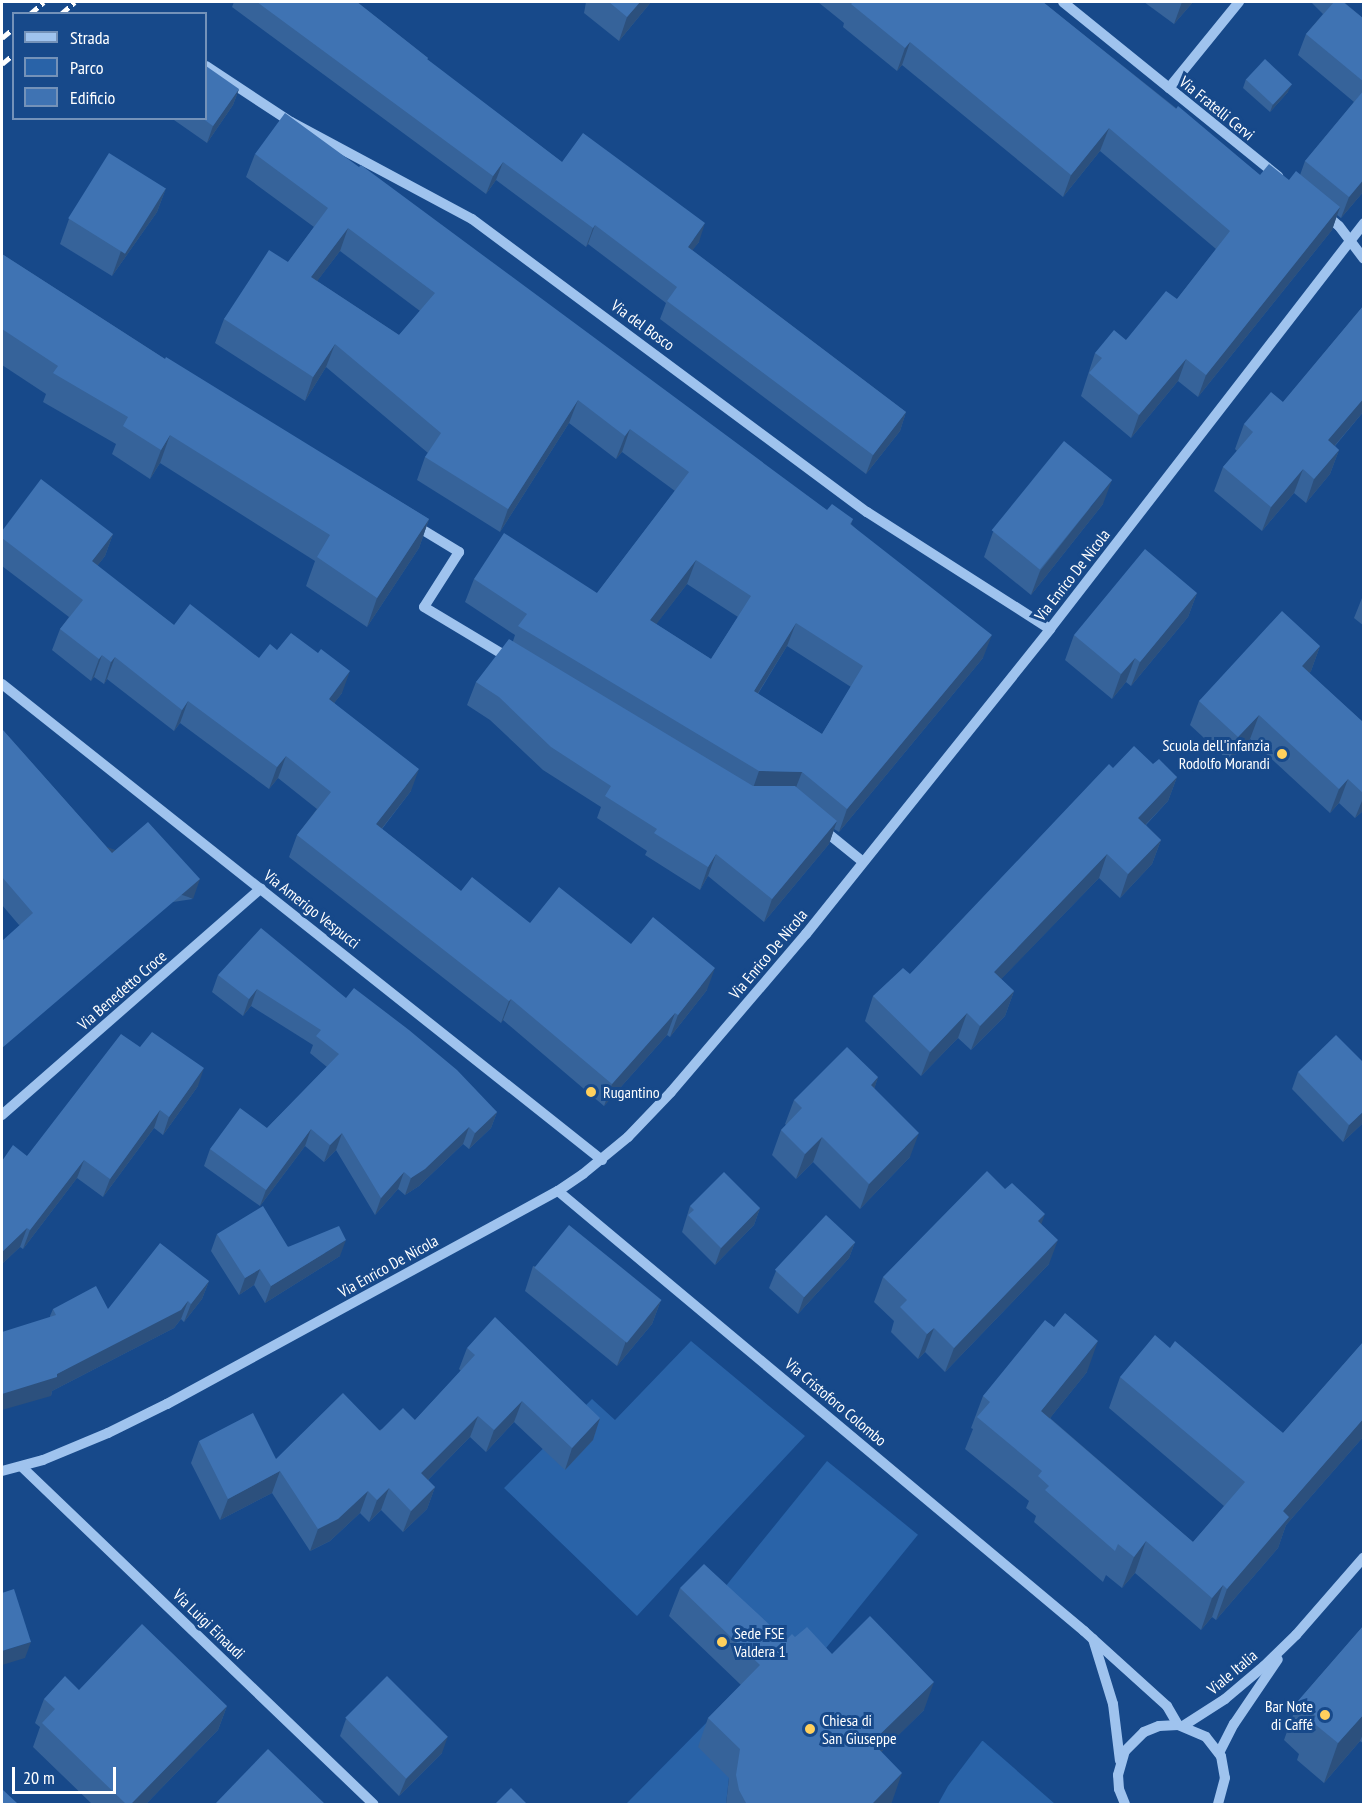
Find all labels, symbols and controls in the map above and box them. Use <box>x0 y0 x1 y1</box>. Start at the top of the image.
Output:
legend <box>12 12 207 120</box>
text: Strada <box>70 26 110 49</box>
text: Parco <box>70 56 104 79</box>
street label: Via Fratelli Cervi <box>1176 72 1258 144</box>
text: Edificio <box>70 86 115 109</box>
street label: Via del Bosco <box>608 296 678 354</box>
street label: Via Enrico De Nicola <box>1030 525 1114 625</box>
place label: Scuola dell'infanzia Rodolfo Morandi <box>1163 735 1270 773</box>
marker: Scuola dell'infanzia Rodolfo Morandi <box>1275 747 1289 761</box>
street label: Via Amerigo Vespucci <box>260 865 364 953</box>
street label: Via Enrico De Nicola <box>725 905 811 1003</box>
street label: Via Benedetto Croce <box>74 946 170 1034</box>
place label: Rugantino <box>603 1082 660 1102</box>
marker: Rugantino <box>584 1085 598 1099</box>
street label: Via Enrico De Nicola <box>335 1231 441 1301</box>
street label: Via Cristoforo Colombo <box>781 1354 891 1450</box>
street label: Via Luigi Einaudi <box>169 1585 249 1663</box>
place label: Sede FSE Valdera 1 <box>734 1623 786 1661</box>
marker: Sede FSE Valdera 1 <box>715 1635 729 1649</box>
street label: Viale Italia <box>1203 1646 1261 1698</box>
place label: Bar Note di Caffé <box>1265 1696 1313 1734</box>
marker: Bar Note di Caffé <box>1318 1708 1332 1722</box>
place label: Chiesa di San Giuseppe <box>822 1710 896 1748</box>
marker: Chiesa di San Giuseppe <box>803 1722 817 1736</box>
scale bar <box>15 1755 118 1793</box>
text: 20 m <box>23 1766 55 1789</box>

